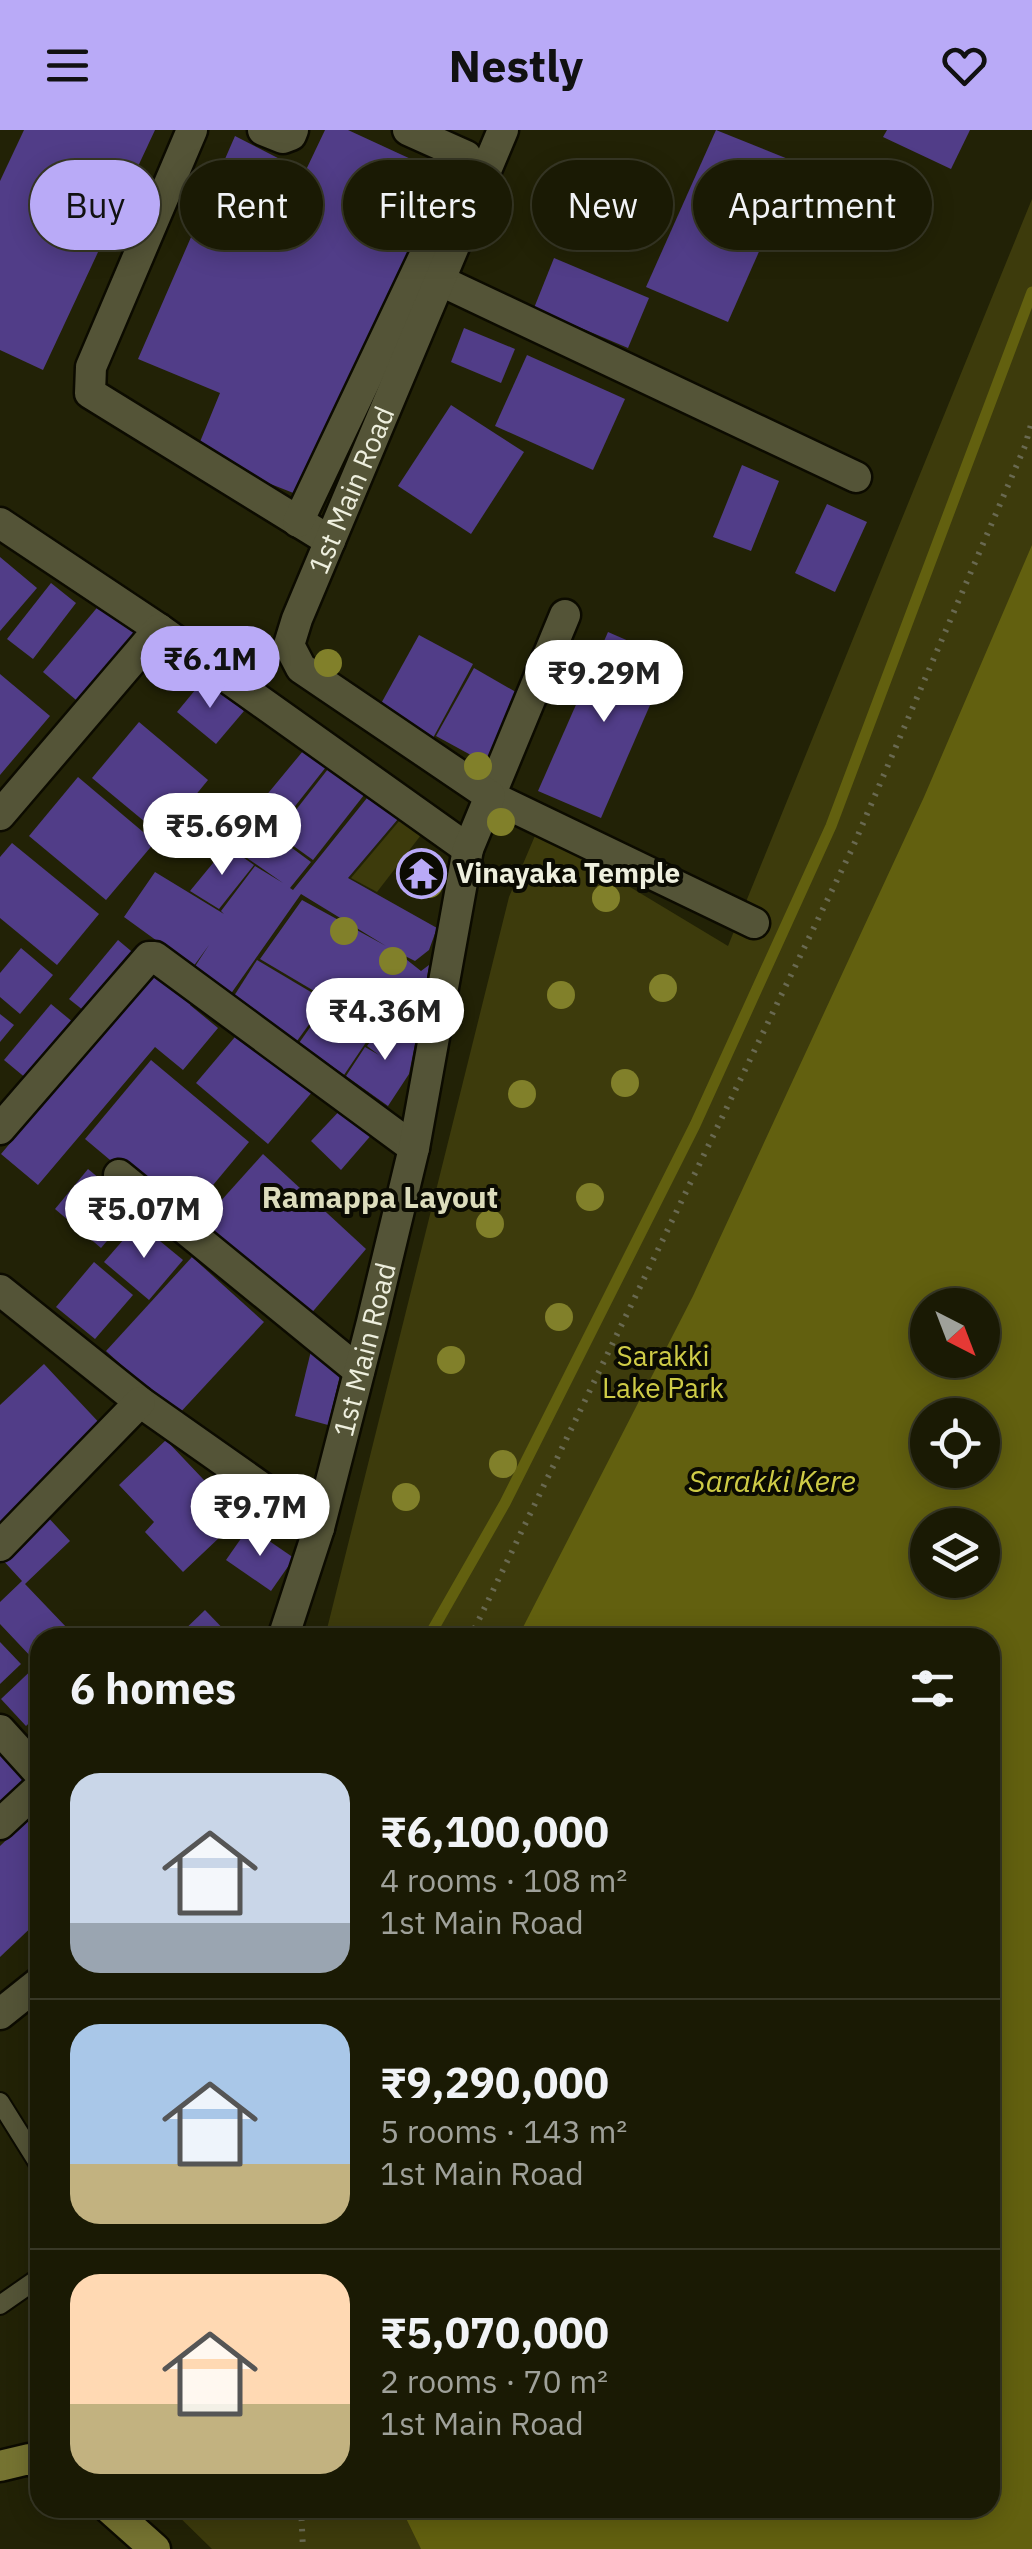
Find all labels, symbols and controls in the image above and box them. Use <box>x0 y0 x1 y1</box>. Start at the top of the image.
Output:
text: Nestly <box>449 36 583 94</box>
icon: menu <box>40 38 95 93</box>
icon: heart <box>937 38 992 93</box>
chip: Buy <box>30 160 160 250</box>
chip: Rent <box>180 160 323 250</box>
chip: Filters <box>343 160 512 250</box>
chip: New <box>532 160 673 250</box>
chip: Apartment <box>693 160 932 250</box>
street label: 1st Main Road <box>299 401 403 579</box>
pin: ₹6.1M <box>140 626 280 711</box>
text: ₹6.1M <box>163 637 257 679</box>
pin: ₹9.29M <box>523 640 685 725</box>
text: ₹9.29M <box>547 651 661 693</box>
pin: ₹5.69M <box>141 793 303 878</box>
text: ₹5.69M <box>165 804 279 846</box>
temple icon: Vinayaka Temple <box>395 847 447 899</box>
place label: Vinayaka Temple <box>456 854 680 891</box>
pin: ₹4.36M <box>304 978 466 1063</box>
text: ₹4.36M <box>328 989 442 1031</box>
pin: ₹5.07M <box>63 1176 225 1261</box>
district label: Ramappa Layout <box>262 1177 498 1216</box>
text: ₹5.07M <box>87 1187 201 1229</box>
street label: 1st Main Road <box>324 1259 404 1440</box>
north arrow <box>910 1288 1000 1378</box>
map controls <box>910 1288 1000 1598</box>
park label: Sarakki Lake Park <box>602 1337 724 1406</box>
button: locate <box>910 1398 1000 1488</box>
water label: Sarakki Kere <box>688 1461 856 1500</box>
pin: ₹9.7M <box>190 1474 330 1559</box>
text: ₹9.7M <box>213 1485 307 1527</box>
button: layers <box>910 1508 1000 1598</box>
text: 6 homes <box>70 1661 236 1716</box>
icon: filters <box>905 1661 960 1716</box>
text: ₹6,100,000 <box>380 1804 609 1859</box>
icon: home <box>150 1813 270 1933</box>
text: 4 rooms · 108 m² <box>380 1859 627 1901</box>
text: 1st Main Road <box>380 1901 584 1943</box>
text: ₹9,290,000 <box>380 2055 609 2110</box>
icon: home <box>150 2064 270 2184</box>
text: 5 rooms · 143 m² <box>380 2110 627 2152</box>
text: 1st Main Road <box>380 2152 584 2194</box>
text: ₹5,070,000 <box>380 2305 609 2360</box>
icon: home <box>150 2314 270 2434</box>
text: 2 rooms · 70 m² <box>380 2360 608 2402</box>
text: 1st Main Road <box>380 2402 584 2444</box>

